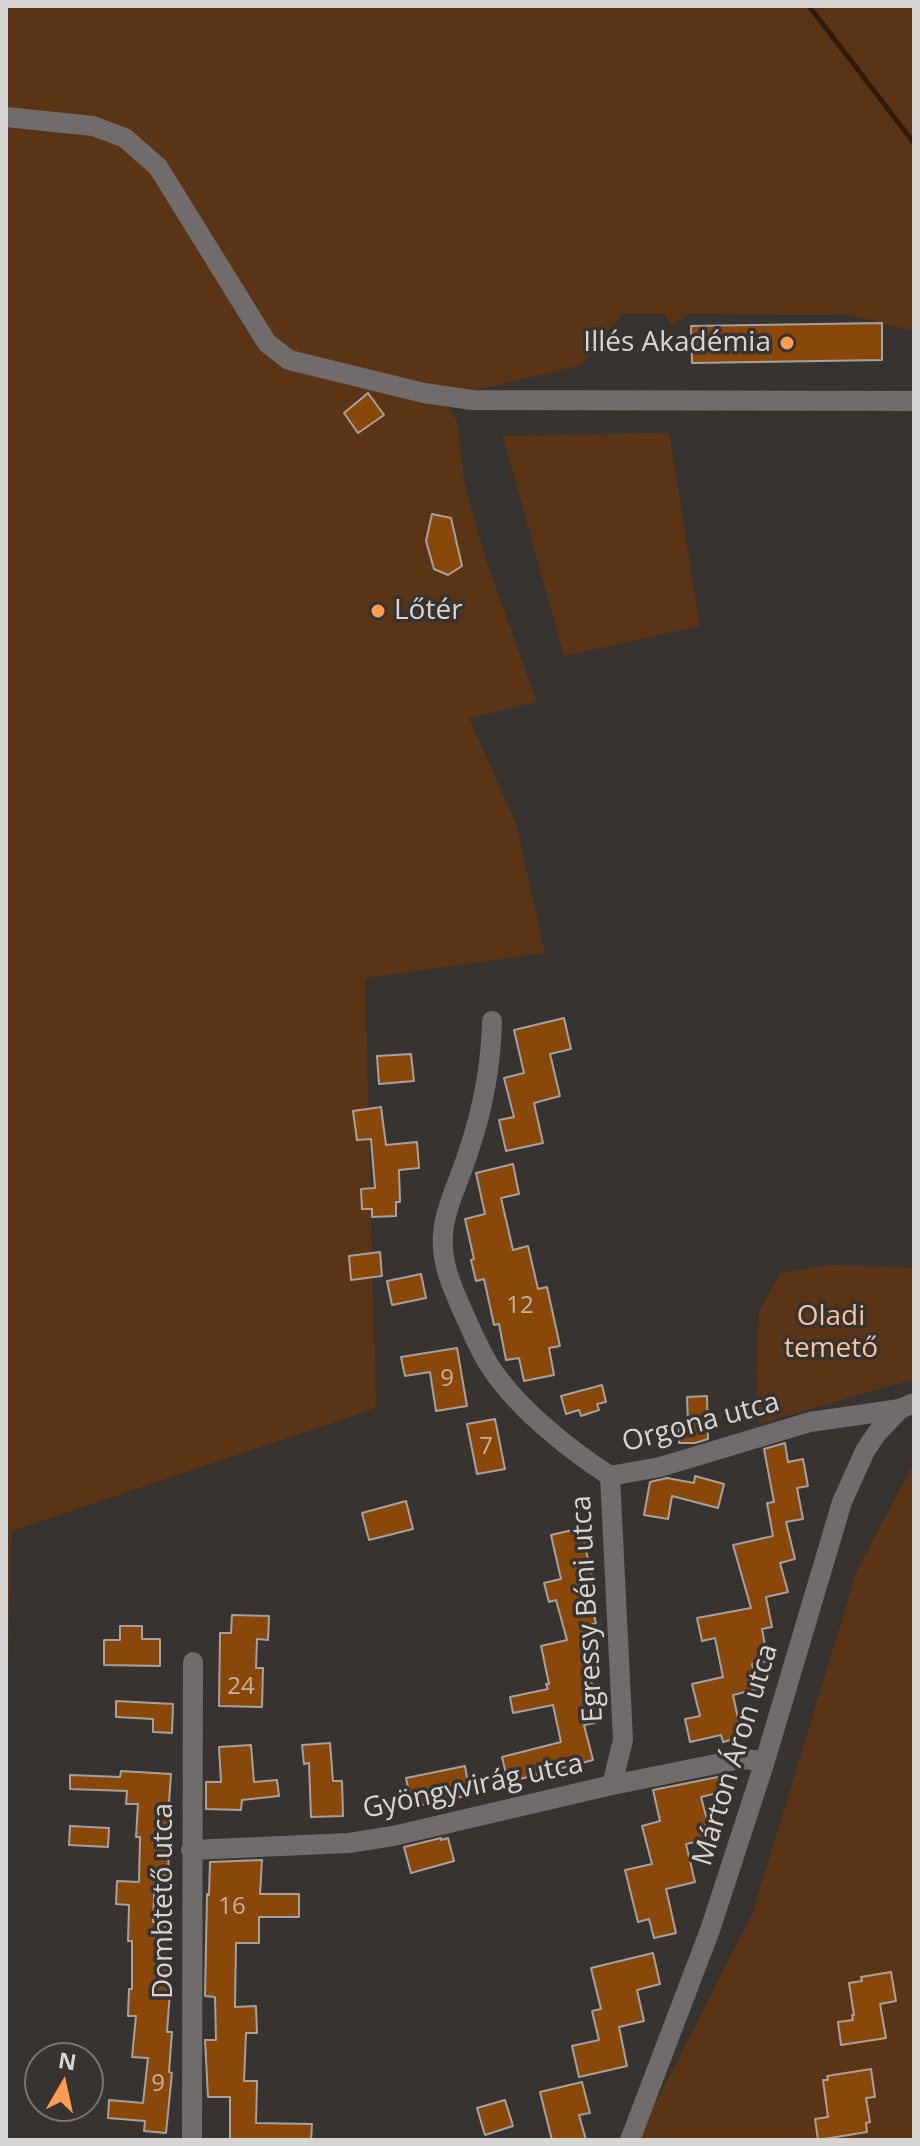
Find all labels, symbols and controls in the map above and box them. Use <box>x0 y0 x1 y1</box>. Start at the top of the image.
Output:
place label: Illés Akadémia <box>583 326 771 360</box>
marker: Illés Akadémia <box>778 334 796 352</box>
place label: Lőtér <box>394 594 463 628</box>
marker: Lőtér <box>369 602 387 620</box>
house number: 12 <box>506 1292 534 1320</box>
park label: Oladi temető <box>784 1300 878 1366</box>
house number: 9 <box>440 1365 454 1393</box>
street label: Orgona utca <box>619 1386 783 1460</box>
house number: 7 <box>479 1433 493 1461</box>
street label: Egressy Béni utca <box>565 1495 611 1723</box>
street label: Márton Áron utca <box>686 1640 786 1870</box>
house number: 24 <box>227 1673 255 1701</box>
street label: Gyöngyvirág utca <box>360 1747 586 1827</box>
street label: Dombtető utca <box>147 1803 181 1999</box>
house number: 16 <box>218 1893 246 1921</box>
north arrow <box>24 2042 104 2122</box>
text: N <box>56 2044 79 2076</box>
house number: 9 <box>151 2070 165 2098</box>

